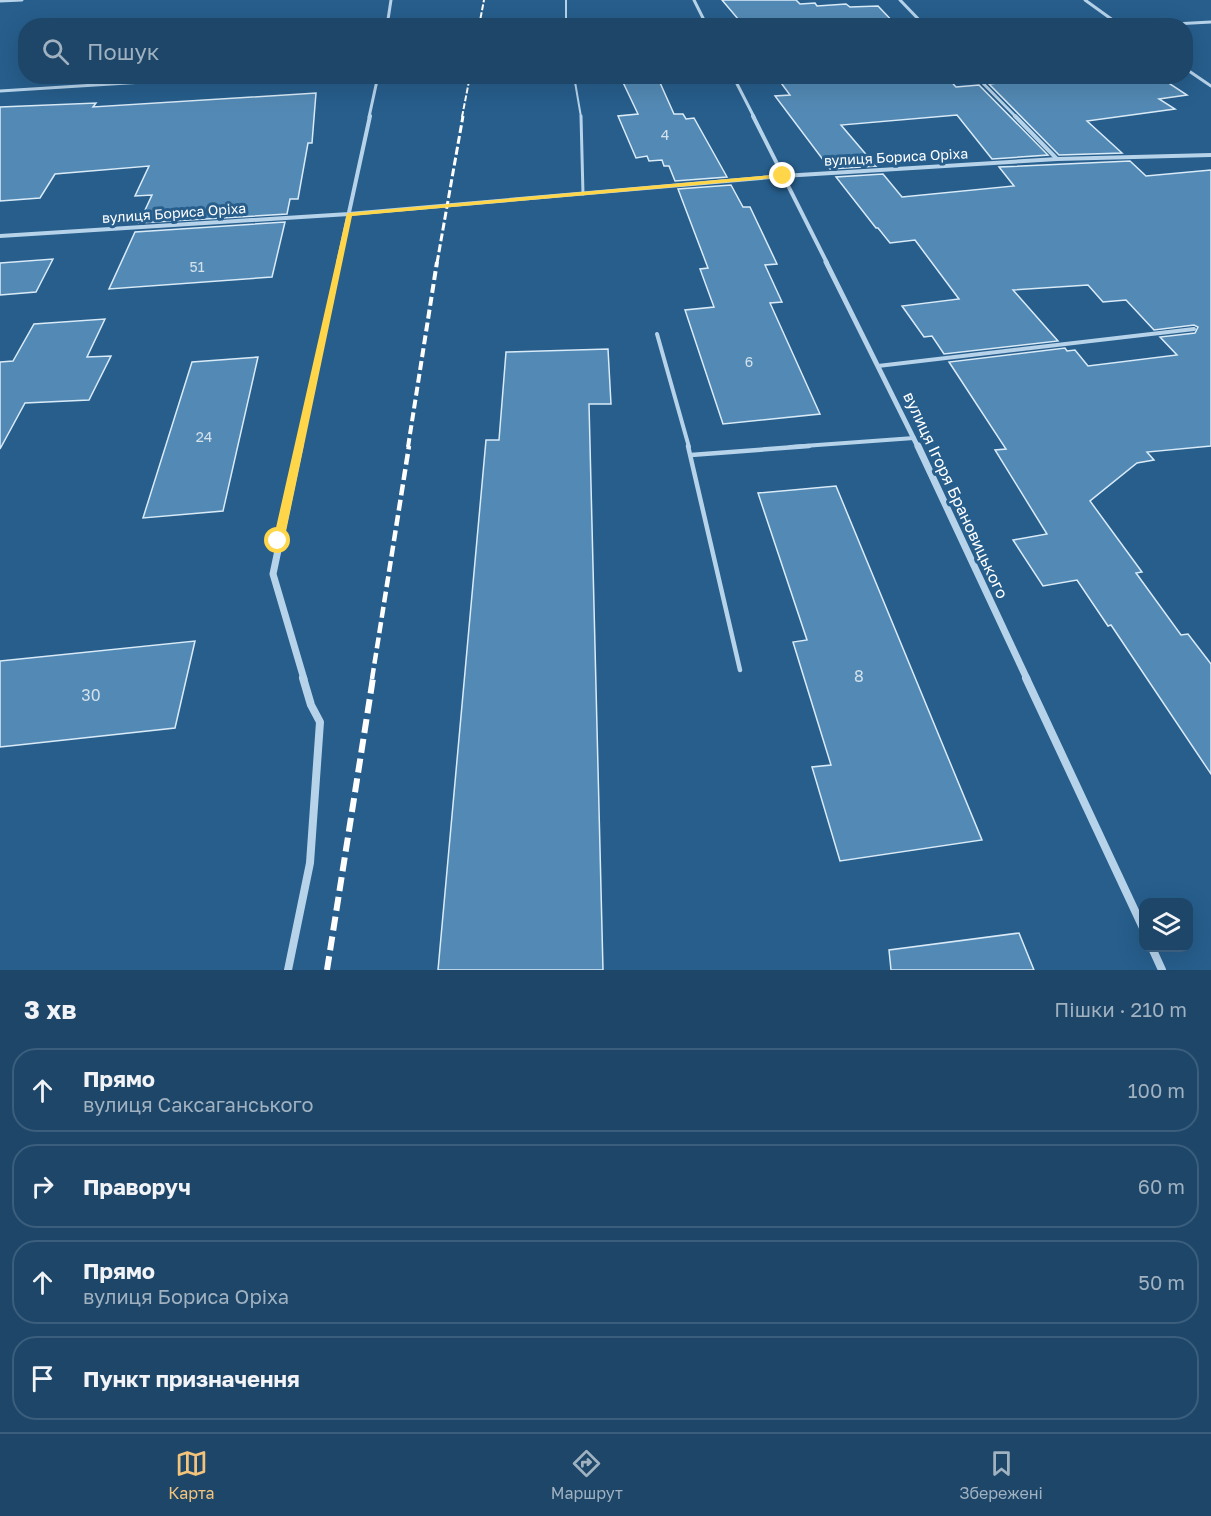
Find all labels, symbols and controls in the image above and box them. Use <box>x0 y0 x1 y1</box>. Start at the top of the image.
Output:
search box <box>18 18 1193 84</box>
icon: search <box>39 35 72 68</box>
text: Пошук <box>87 38 160 65</box>
house number: 4 <box>661 126 669 143</box>
street label: вулиця Бориса Оріха <box>823 144 968 169</box>
route end <box>769 162 795 188</box>
street label: вулиця Бориса Оріха <box>101 199 247 226</box>
house number: 51 <box>190 258 205 275</box>
house number: 6 <box>745 353 753 370</box>
street label: вулиця Ігоря Брановицького <box>899 388 1013 602</box>
house number: 24 <box>196 428 212 445</box>
route start <box>264 527 290 553</box>
house number: 8 <box>854 666 864 686</box>
house number: 30 <box>81 685 101 705</box>
map controls <box>1139 898 1193 952</box>
button: layers <box>1139 898 1193 952</box>
text: 3 хв <box>24 994 77 1025</box>
text: Пішки · 210 m <box>1054 997 1187 1021</box>
text: Прямо <box>83 1065 155 1092</box>
icon: ahead <box>26 1074 59 1107</box>
text: 100 m <box>1128 1078 1185 1102</box>
text: вулиця Саксаганського <box>83 1092 314 1116</box>
icon: right <box>26 1170 59 1203</box>
text: Праворуч <box>83 1173 191 1200</box>
text: 60 m <box>1138 1174 1185 1198</box>
text: Прямо <box>83 1257 155 1284</box>
icon: ahead <box>26 1266 59 1299</box>
text: 50 m <box>1138 1270 1185 1294</box>
text: вулиця Бориса Оріха <box>83 1284 289 1308</box>
icon: arrive <box>26 1362 59 1395</box>
text: Пункт призначення <box>83 1365 300 1392</box>
tab: Карта <box>168 1447 214 1503</box>
tab: Маршрут <box>551 1447 623 1503</box>
tab: Збережені <box>959 1447 1043 1503</box>

